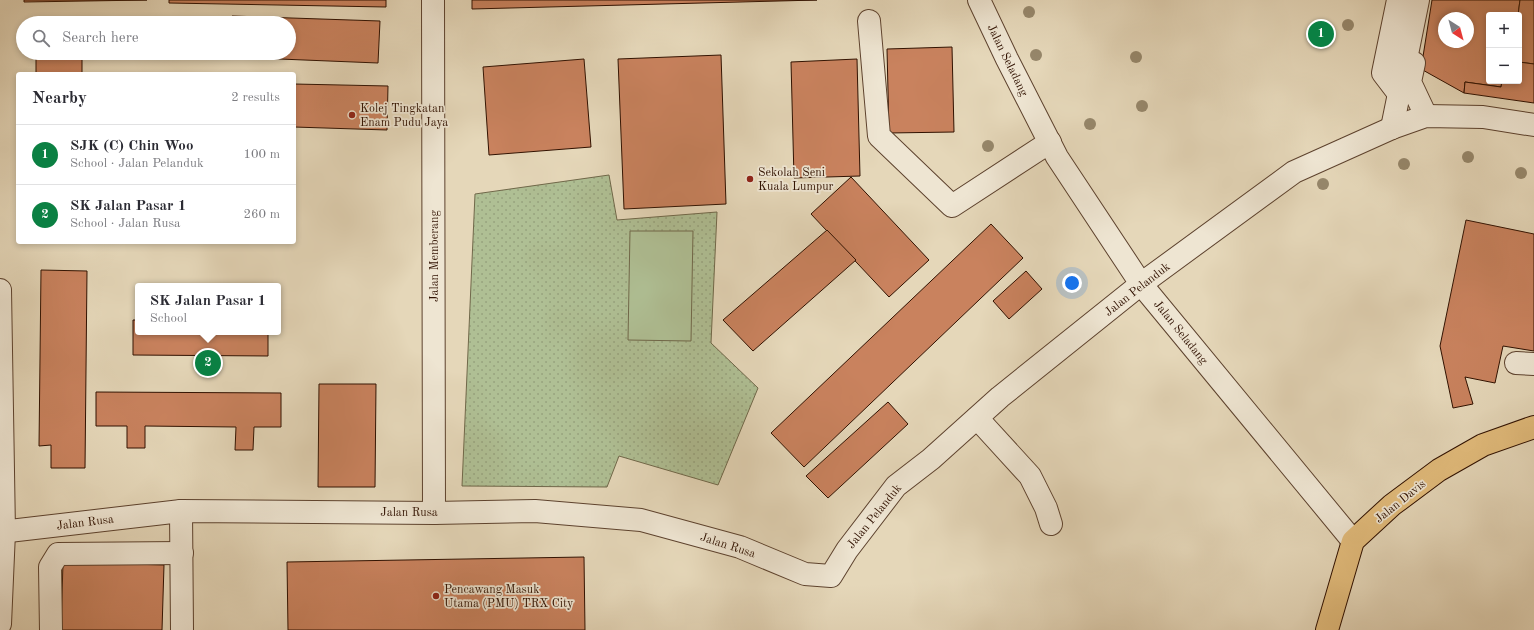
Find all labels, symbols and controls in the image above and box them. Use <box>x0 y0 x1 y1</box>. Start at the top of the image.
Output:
north arrow <box>1438 12 1474 48</box>
map controls <box>1486 12 1522 84</box>
button: + <box>1486 12 1522 48</box>
search box <box>16 16 296 60</box>
pin: 1 <box>1308 19 1334 49</box>
street label: Jalan Seladang <box>984 22 1030 99</box>
icon: search <box>30 27 52 49</box>
text: Search here <box>62 31 139 46</box>
button: − <box>1486 48 1522 84</box>
text: Nearby <box>32 90 87 107</box>
text: 2 results <box>231 91 280 104</box>
place label: Kolej Tingkatan Enam Pudu Jaya <box>360 103 448 129</box>
marker: Kolej Tingkatan Enam Pudu Jaya <box>347 110 357 120</box>
text: SJK (C) Chin Woo <box>70 139 193 154</box>
text: 1 <box>41 148 49 161</box>
text: 100 m <box>243 148 280 161</box>
text: School · Jalan Pelanduk <box>70 157 204 170</box>
place label: Sekolah Seni Kuala Lumpur <box>758 167 834 193</box>
marker: Sekolah Seni Kuala Lumpur <box>745 174 755 184</box>
text: SK Jalan Pasar 1 <box>70 199 187 214</box>
text: 2 <box>41 208 49 221</box>
text: 260 m <box>243 208 280 221</box>
street label: Jalan Memberang <box>429 209 441 302</box>
text: School · Jalan Rusa <box>70 217 180 230</box>
street label: Jalan Pelanduk <box>1103 261 1172 319</box>
your location <box>1062 273 1082 293</box>
popup <box>135 283 281 335</box>
text: SK Jalan Pasar 1 <box>150 294 266 309</box>
street label: Jalan Seladang <box>1151 298 1210 367</box>
text: School <box>150 312 187 325</box>
pin: 2 <box>195 348 221 378</box>
street label: Jalan Davis <box>1373 478 1428 526</box>
street label: Jalan Pelanduk <box>845 482 904 551</box>
street label: Jalan Rusa <box>380 507 438 519</box>
street label: Jalan Rusa <box>56 514 114 532</box>
street label: Jalan Rusa <box>698 531 757 561</box>
place label: Pencawang Masuk Utama (PMU) TRX City <box>444 584 574 610</box>
marker: Pencawang Masuk Utama (PMU) TRX City <box>431 591 441 601</box>

